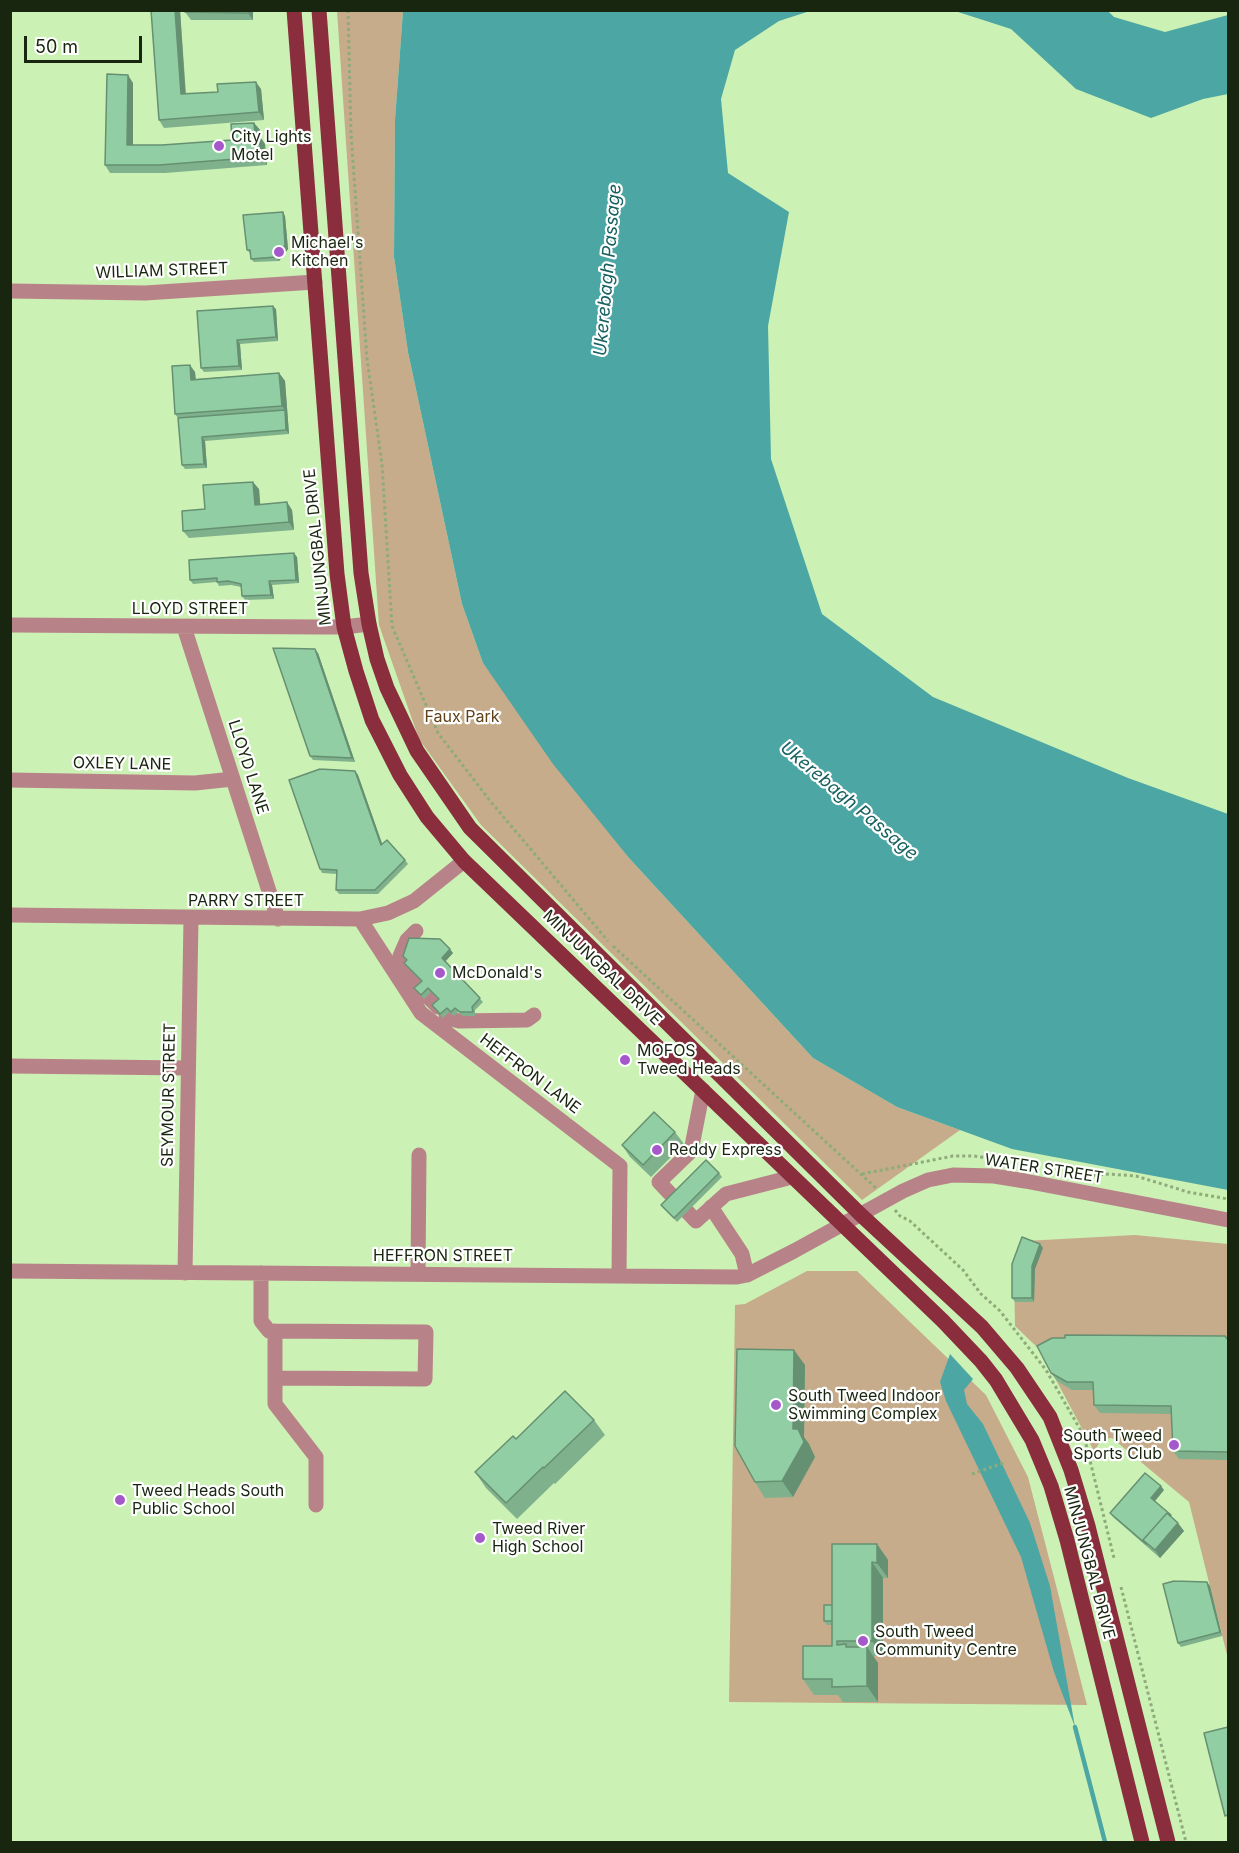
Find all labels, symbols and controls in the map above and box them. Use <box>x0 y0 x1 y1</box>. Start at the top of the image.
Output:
scale bar <box>27 24 146 62</box>
text: 50 m <box>35 36 78 57</box>
place label: City Lights Motel <box>231 127 311 165</box>
marker: City Lights Motel <box>212 139 226 153</box>
water label: Ukerebagh Passage <box>590 183 626 357</box>
place label: Michael's Kitchen <box>291 233 363 271</box>
marker: Michael's Kitchen <box>272 245 286 259</box>
street label: WILLIAM STREET <box>95 259 229 283</box>
street label: MINJUNGBAL DRIVE <box>300 468 336 626</box>
street label: LLOYD STREET <box>132 599 248 619</box>
park label: Faux Park <box>425 707 499 727</box>
street label: LLOYD LANE <box>224 717 272 817</box>
water label: Ukerebagh Passage <box>776 737 922 865</box>
street label: OXLEY LANE <box>73 754 171 774</box>
street label: PARRY STREET <box>188 891 304 911</box>
street label: MINJUNGBAL DRIVE <box>539 906 665 1030</box>
place label: McDonald's <box>452 963 542 983</box>
marker: McDonald's <box>433 966 447 980</box>
street label: SEYMOUR STREET <box>158 1023 180 1167</box>
street label: HEFFRON LANE <box>476 1030 584 1118</box>
place label: MOFOS Tweed Heads <box>637 1041 741 1079</box>
marker: MOFOS Tweed Heads <box>618 1053 632 1067</box>
place label: Reddy Express <box>669 1140 782 1160</box>
marker: Reddy Express <box>650 1143 664 1157</box>
street label: WATER STREET <box>983 1150 1105 1188</box>
street label: HEFFRON STREET <box>373 1246 513 1266</box>
place label: South Tweed Indoor Swimming Complex <box>788 1386 940 1424</box>
marker: South Tweed Indoor Swimming Complex <box>769 1398 783 1412</box>
place label: South Tweed Sports Club <box>1063 1426 1162 1464</box>
marker: South Tweed Sports Club <box>1167 1438 1181 1452</box>
place label: Tweed Heads South Public School <box>132 1481 284 1519</box>
street label: MINJUNGBAL DRIVE <box>1059 1484 1119 1642</box>
marker: Tweed Heads South Public School <box>113 1493 127 1507</box>
place label: Tweed River High School <box>492 1519 585 1557</box>
marker: Tweed River High School <box>473 1531 487 1545</box>
place label: South Tweed Community Centre <box>875 1622 1017 1660</box>
marker: South Tweed Community Centre <box>856 1634 870 1648</box>

